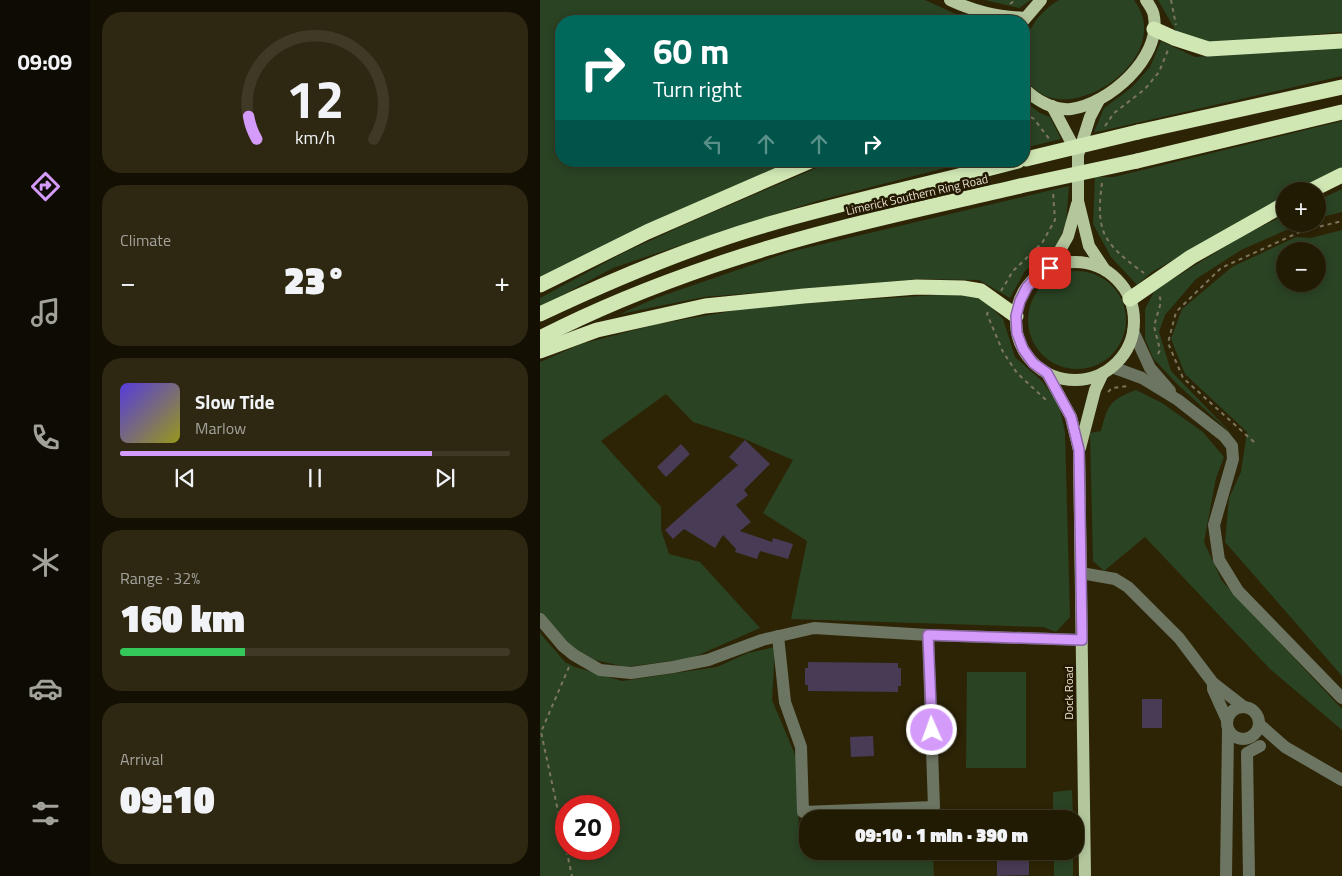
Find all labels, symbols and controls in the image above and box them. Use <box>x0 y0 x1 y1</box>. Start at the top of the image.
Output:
text: 60 m <box>653 24 729 78</box>
icon: right <box>570 35 635 100</box>
text: 09:09 <box>18 45 72 79</box>
text: 12 <box>286 59 344 138</box>
text: Turn right <box>653 72 742 106</box>
text: km/h <box>295 124 335 151</box>
icon: left <box>699 130 727 158</box>
icon: ahead <box>752 130 780 158</box>
icon: ahead <box>805 130 833 158</box>
icon: right <box>858 130 886 158</box>
icon: directions <box>28 169 63 204</box>
street label: Limerick Southern Ring Road <box>844 169 990 220</box>
map controls <box>1276 182 1326 292</box>
button: + <box>1276 182 1326 232</box>
text: Climate <box>120 228 171 252</box>
button: − <box>1276 242 1326 292</box>
pin <box>1029 247 1071 289</box>
text: 23° <box>284 251 346 309</box>
icon: arrive <box>1036 254 1064 282</box>
text: − <box>120 260 136 303</box>
text: + <box>494 260 510 303</box>
icon: music <box>28 295 63 330</box>
text: Slow Tide <box>195 387 274 416</box>
text: Marlow <box>195 416 246 440</box>
icon: phone <box>28 420 63 455</box>
icon: previous <box>171 464 199 492</box>
icon: pause <box>301 464 329 492</box>
icon: next <box>431 464 459 492</box>
icon: climate <box>28 545 63 580</box>
text: Range · 32% <box>120 566 200 590</box>
text: 160 km <box>120 589 245 647</box>
street label: Dock Road <box>1059 666 1078 720</box>
icon: car <box>28 671 63 706</box>
position arrow <box>905 703 957 755</box>
text: Arrival <box>120 747 163 771</box>
text: 09:10 <box>120 770 215 828</box>
speed limit sign: 20 <box>555 795 620 860</box>
icon: filters <box>28 796 63 831</box>
text: 09:10 · 1 min · 390 m <box>855 820 1028 849</box>

